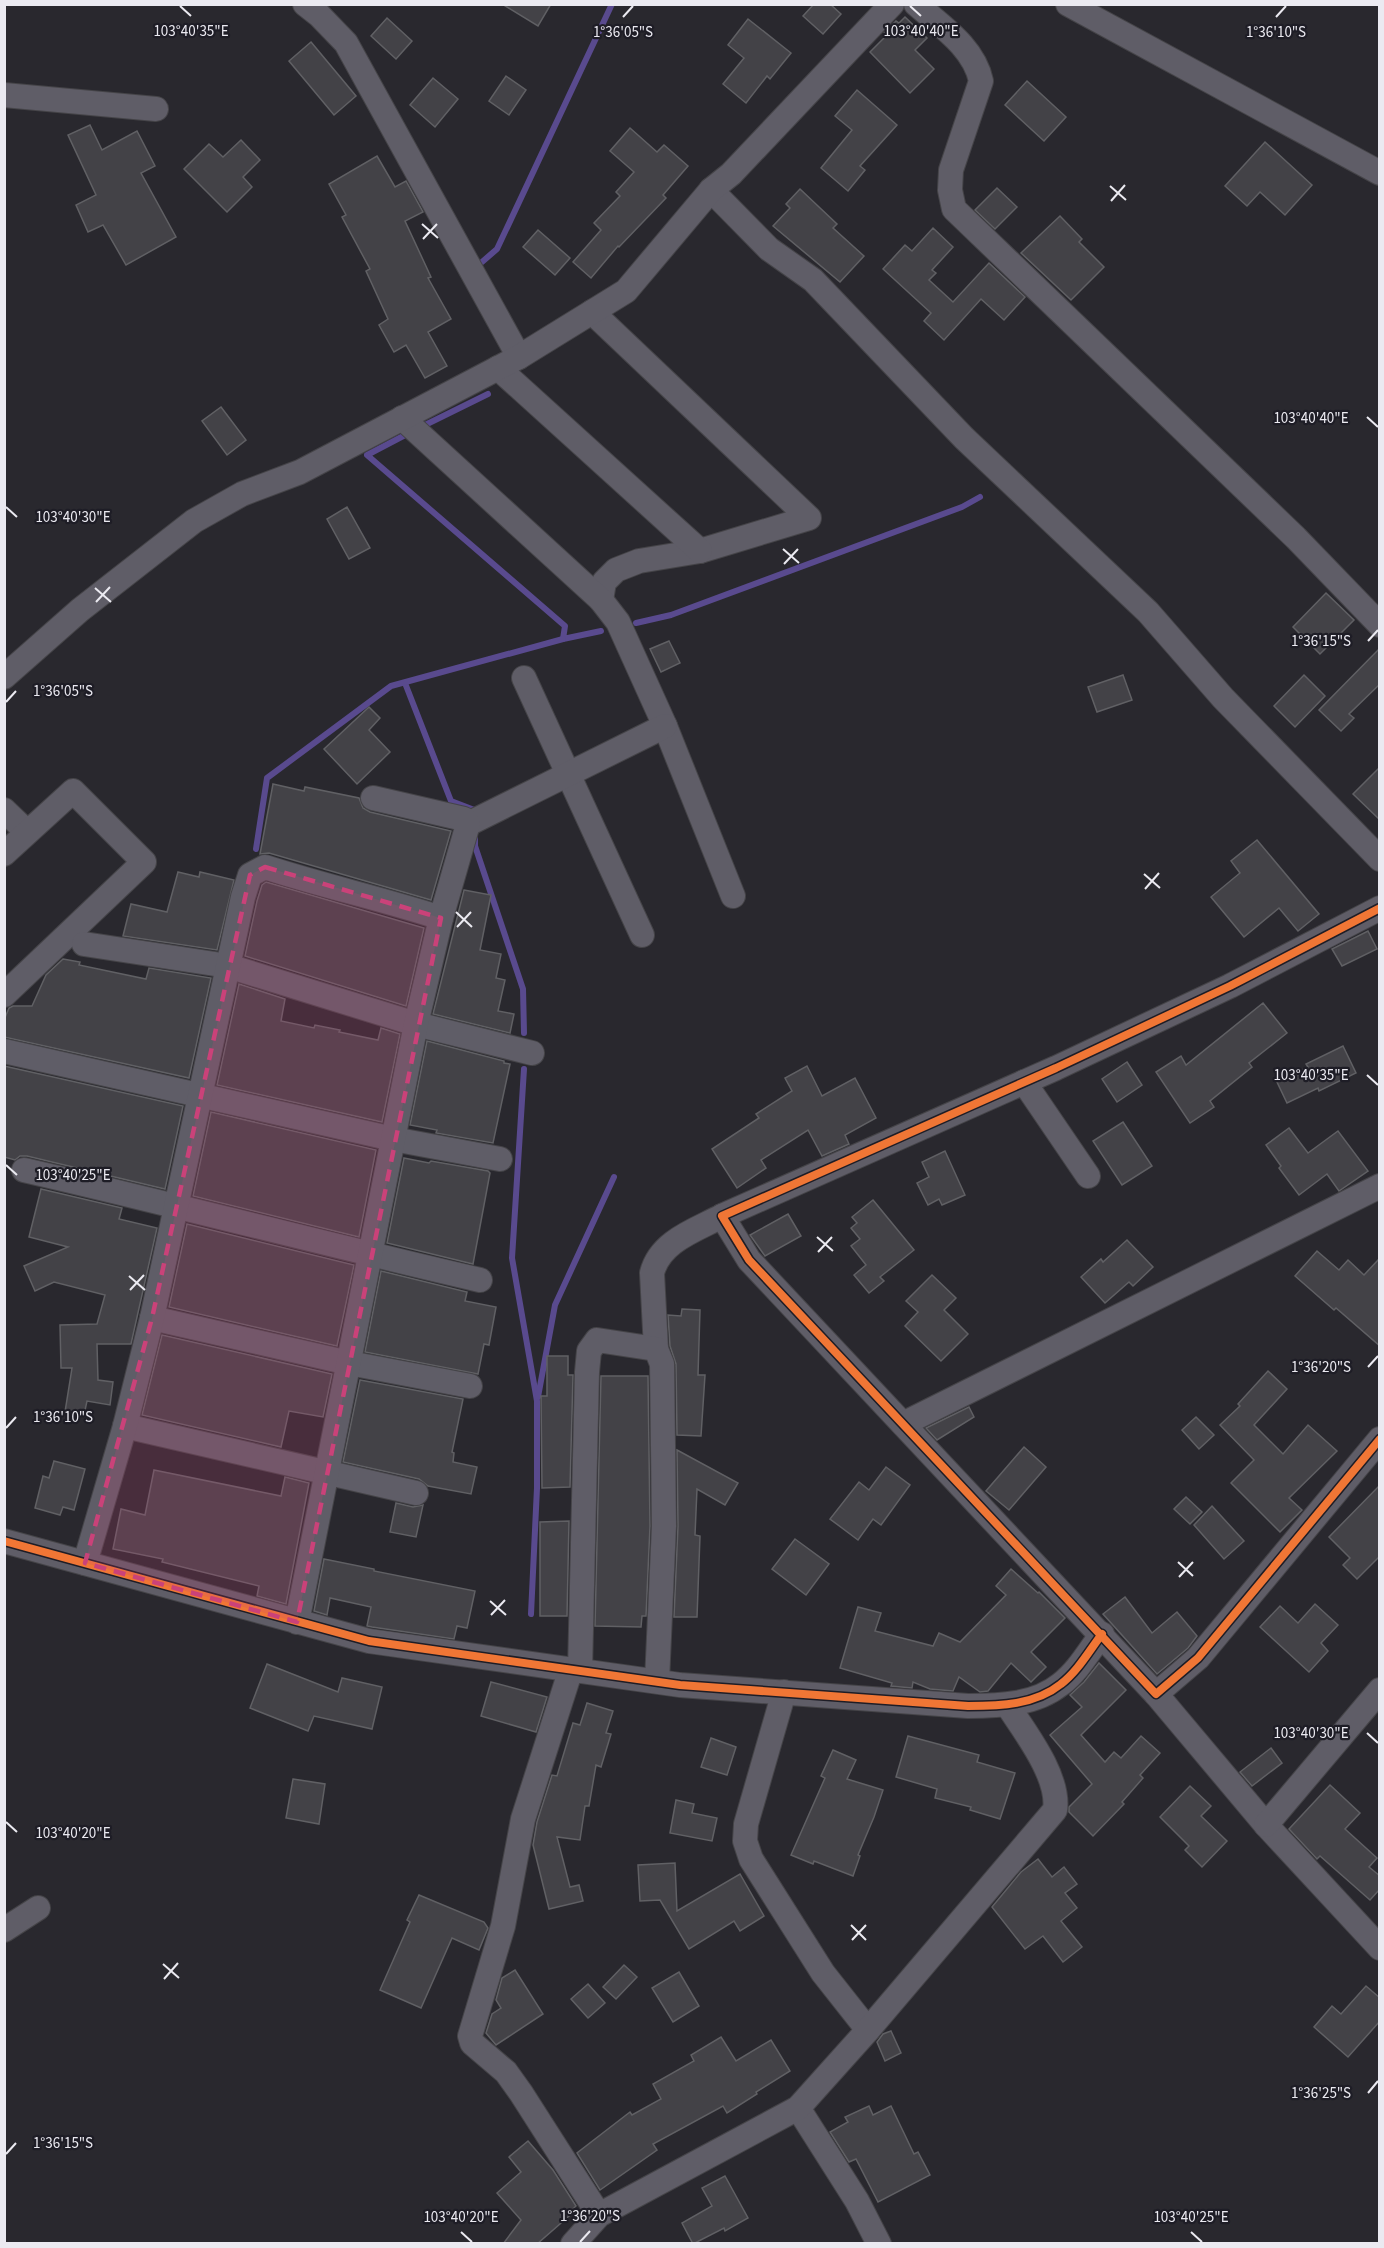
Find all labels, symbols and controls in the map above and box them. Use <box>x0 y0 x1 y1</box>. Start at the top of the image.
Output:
text: 103°40'35"E <box>153 21 229 42</box>
text: 103°40'40"E <box>883 21 959 42</box>
text: 1°36'05"S <box>593 22 653 43</box>
text: 1°36'10"S <box>1246 22 1306 43</box>
text: 103°40'40"E <box>1273 408 1349 429</box>
text: 103°40'30"E <box>35 507 111 528</box>
text: 1°36'15"S <box>1291 631 1351 652</box>
text: 1°36'05"S <box>33 681 93 702</box>
text: 103°40'35"E <box>1273 1065 1349 1086</box>
text: 103°40'25"E <box>35 1165 111 1186</box>
text: 1°36'20"S <box>1291 1357 1351 1378</box>
text: 1°36'10"S <box>33 1407 93 1428</box>
text: 103°40'30"E <box>1273 1723 1349 1744</box>
text: 103°40'20"E <box>35 1823 111 1844</box>
text: 1°36'25"S <box>1291 2083 1351 2104</box>
text: 1°36'15"S <box>33 2133 93 2154</box>
text: 1°36'20"S <box>560 2206 620 2227</box>
text: 103°40'20"E <box>423 2207 499 2228</box>
text: 103°40'25"E <box>1153 2207 1229 2228</box>

